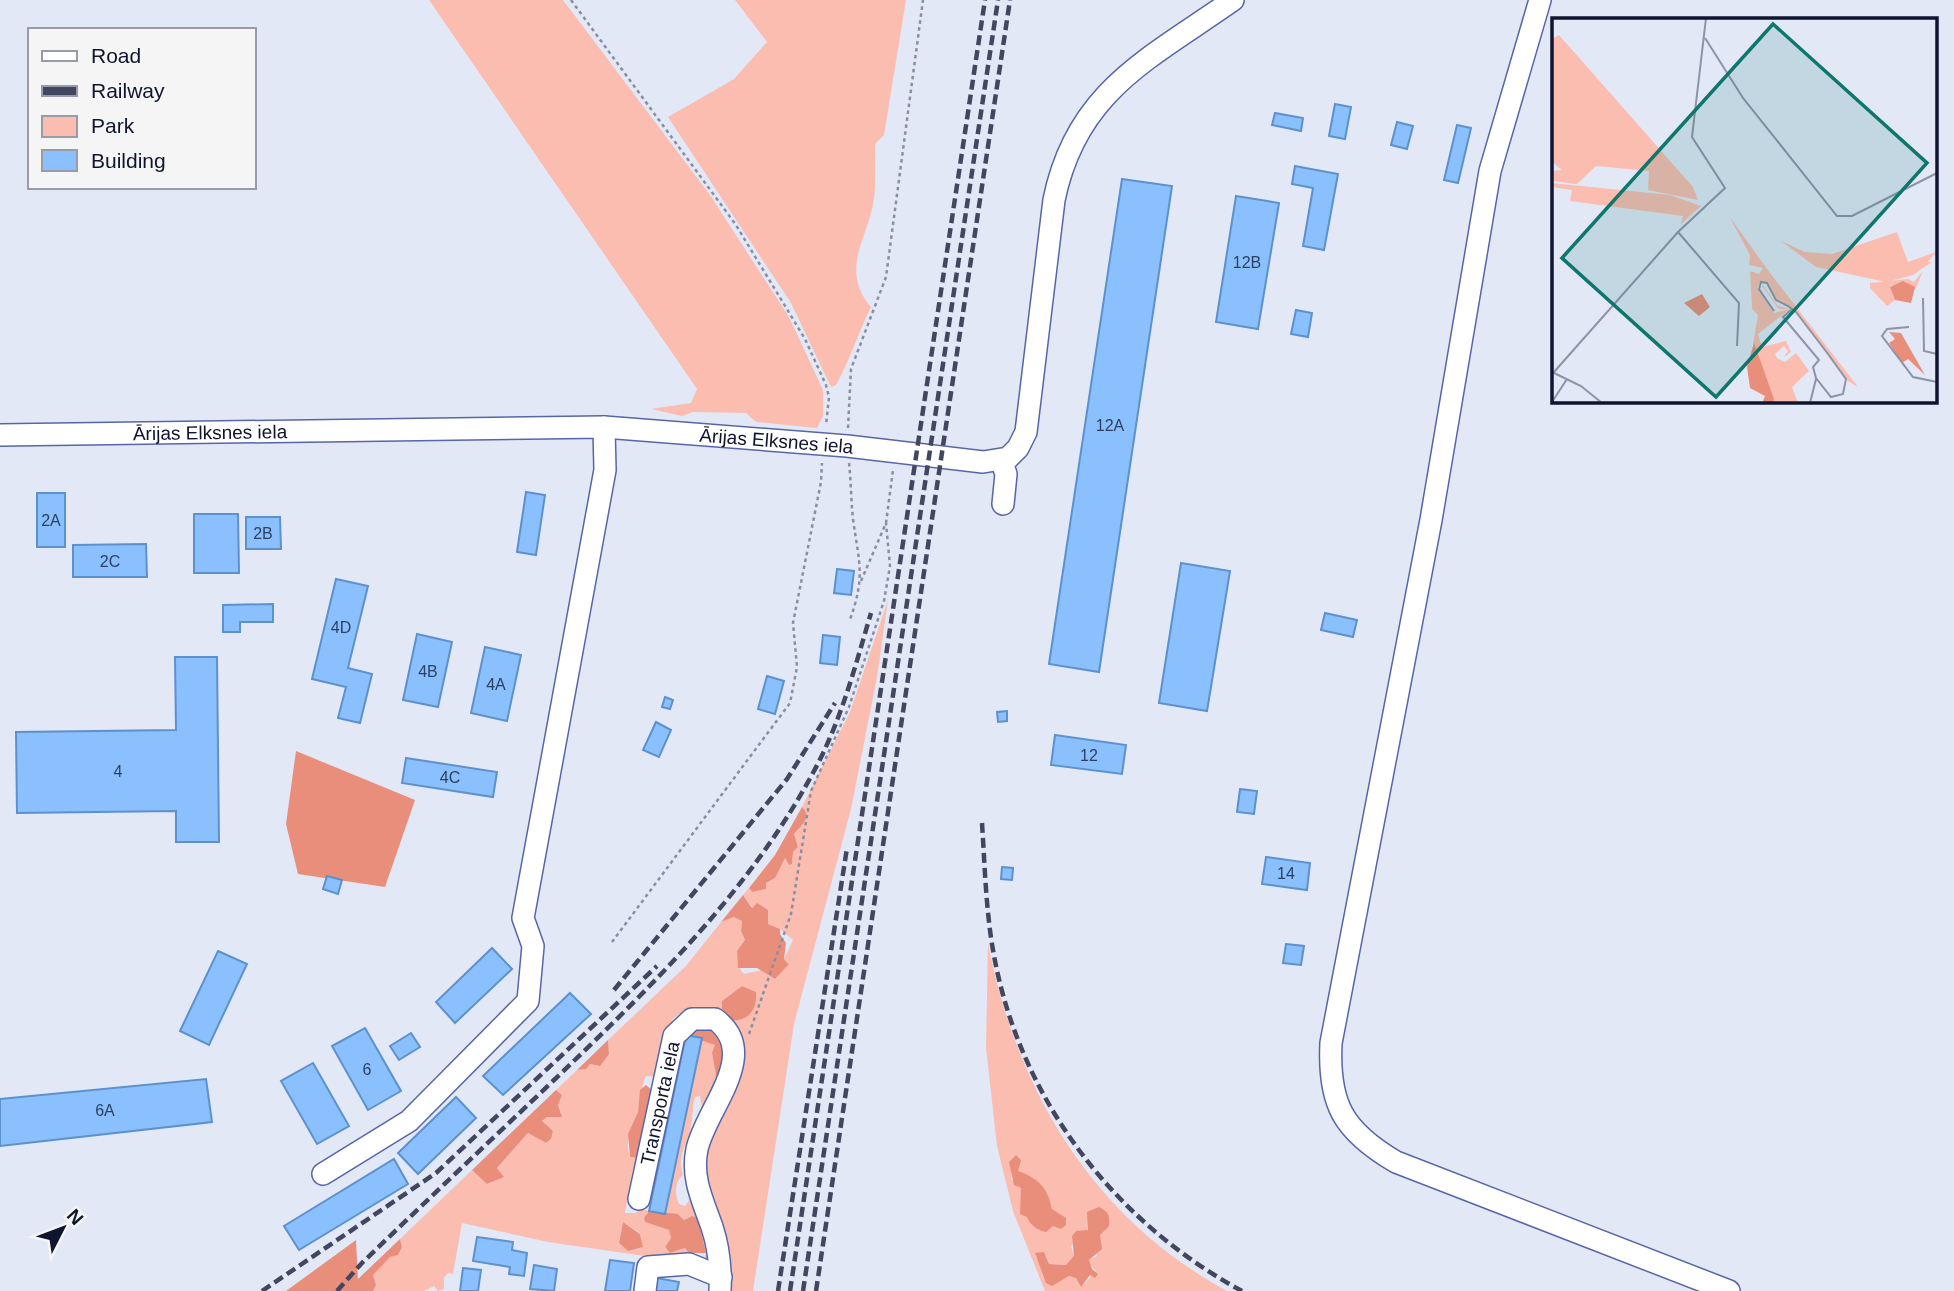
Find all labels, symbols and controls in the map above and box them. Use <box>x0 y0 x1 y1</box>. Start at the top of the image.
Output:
inset map <box>1552 18 1937 402</box>
legend <box>28 28 256 189</box>
text: Road <box>91 44 141 67</box>
text: Railway <box>91 79 165 102</box>
text: Park <box>91 114 135 137</box>
text: Building <box>91 149 166 172</box>
house number: 12B <box>1233 254 1261 271</box>
house number: 12A <box>1096 417 1125 434</box>
street label: Ārijas Elksnes iela <box>133 421 288 444</box>
street label: Ārijas Elksnes iela <box>699 424 855 457</box>
house number: 2A <box>41 512 61 529</box>
house number: 2B <box>253 525 273 542</box>
house number: 2C <box>100 553 120 570</box>
house number: 4D <box>331 619 351 636</box>
house number: 4B <box>418 663 438 680</box>
house number: 4A <box>486 676 506 693</box>
house number: 12 <box>1080 747 1098 764</box>
house number: 4 <box>114 763 123 780</box>
house number: 4C <box>440 769 460 786</box>
house number: 14 <box>1277 865 1295 882</box>
street label: Transporta iela <box>636 1039 683 1167</box>
house number: 6 <box>363 1061 372 1078</box>
house number: 6A <box>95 1102 115 1119</box>
north arrow <box>28 1193 98 1263</box>
text: N <box>63 1205 88 1229</box>

